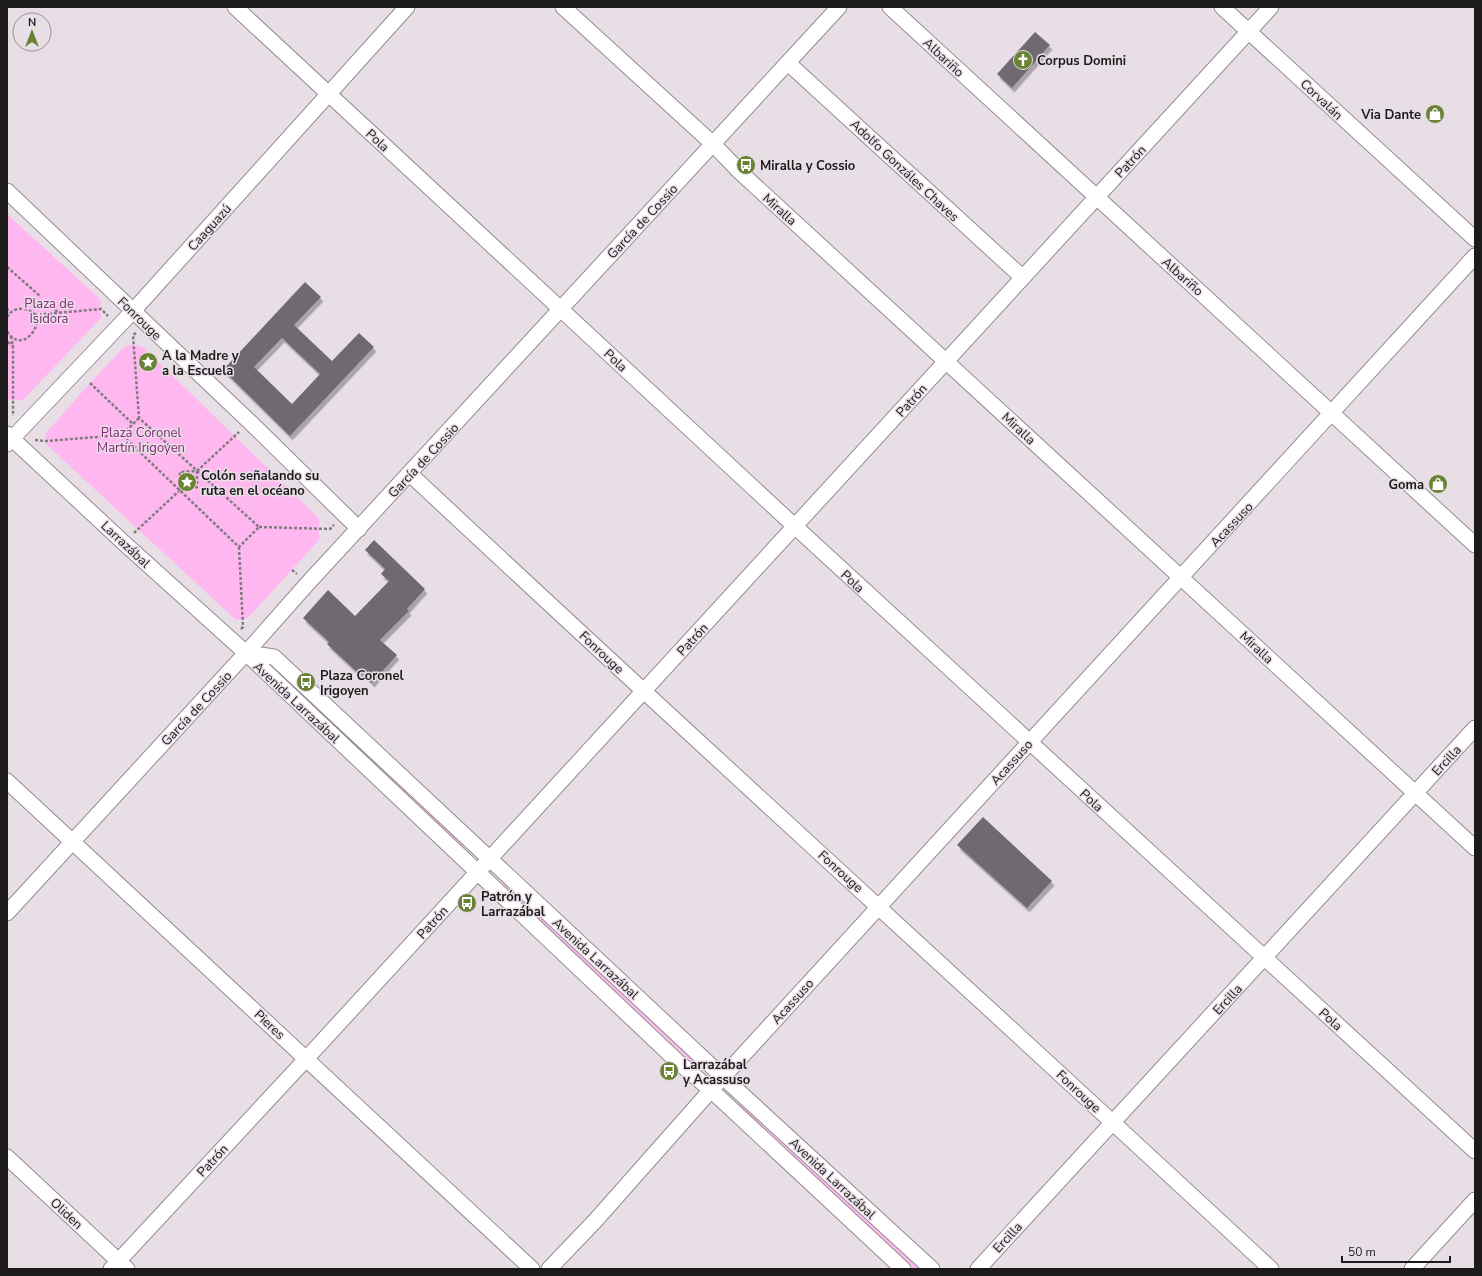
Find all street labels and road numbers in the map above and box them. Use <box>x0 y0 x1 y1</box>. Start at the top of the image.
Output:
street label: Albariño <box>919 34 968 81</box>
street label: Corvalán <box>1296 75 1347 124</box>
street label: Adolfo Gonzáles Chaves <box>846 116 963 226</box>
street label: Pola <box>362 125 393 156</box>
street label: Patrón <box>1111 141 1150 182</box>
street label: García de Cossio <box>603 180 682 263</box>
street label: Miralla <box>758 190 800 230</box>
street label: Caaguazú <box>184 200 236 255</box>
street label: Albariño <box>1158 253 1207 300</box>
street label: Fonrouge <box>113 293 165 344</box>
street label: Pola <box>600 345 631 376</box>
street label: Patrón <box>892 380 931 421</box>
street label: Miralla <box>997 408 1039 449</box>
street label: García de Cossio <box>384 419 463 502</box>
street label: Acassuso <box>1206 498 1257 551</box>
street label: Larrazábal <box>97 517 154 572</box>
street label: Pola <box>837 566 868 597</box>
street label: Patrón <box>673 619 712 660</box>
street label: Fonrouge <box>575 627 628 678</box>
street label: Miralla <box>1235 627 1277 668</box>
street label: Avenida Larrazábal <box>249 658 344 748</box>
street label: García de Cossio <box>157 667 236 750</box>
street label: Acassuso <box>986 736 1037 789</box>
street label: Ercilla <box>1428 741 1466 780</box>
street label: Pola <box>1076 785 1107 816</box>
street label: Fonrouge <box>814 847 867 897</box>
street label: Patrón <box>413 902 452 943</box>
street label: Avenida Larrazábal <box>548 914 643 1004</box>
street label: Acassuso <box>767 975 818 1028</box>
street label: Ercilla <box>1209 980 1247 1019</box>
street label: Pola <box>1315 1004 1346 1035</box>
street label: Pieres <box>250 1006 289 1044</box>
street label: Fonrouge <box>1052 1066 1105 1117</box>
street label: Avenida Larrazábal <box>785 1134 880 1224</box>
street label: Patrón <box>193 1140 232 1181</box>
street label: Oliden <box>46 1194 87 1234</box>
street label: Ercilla <box>989 1218 1027 1257</box>

